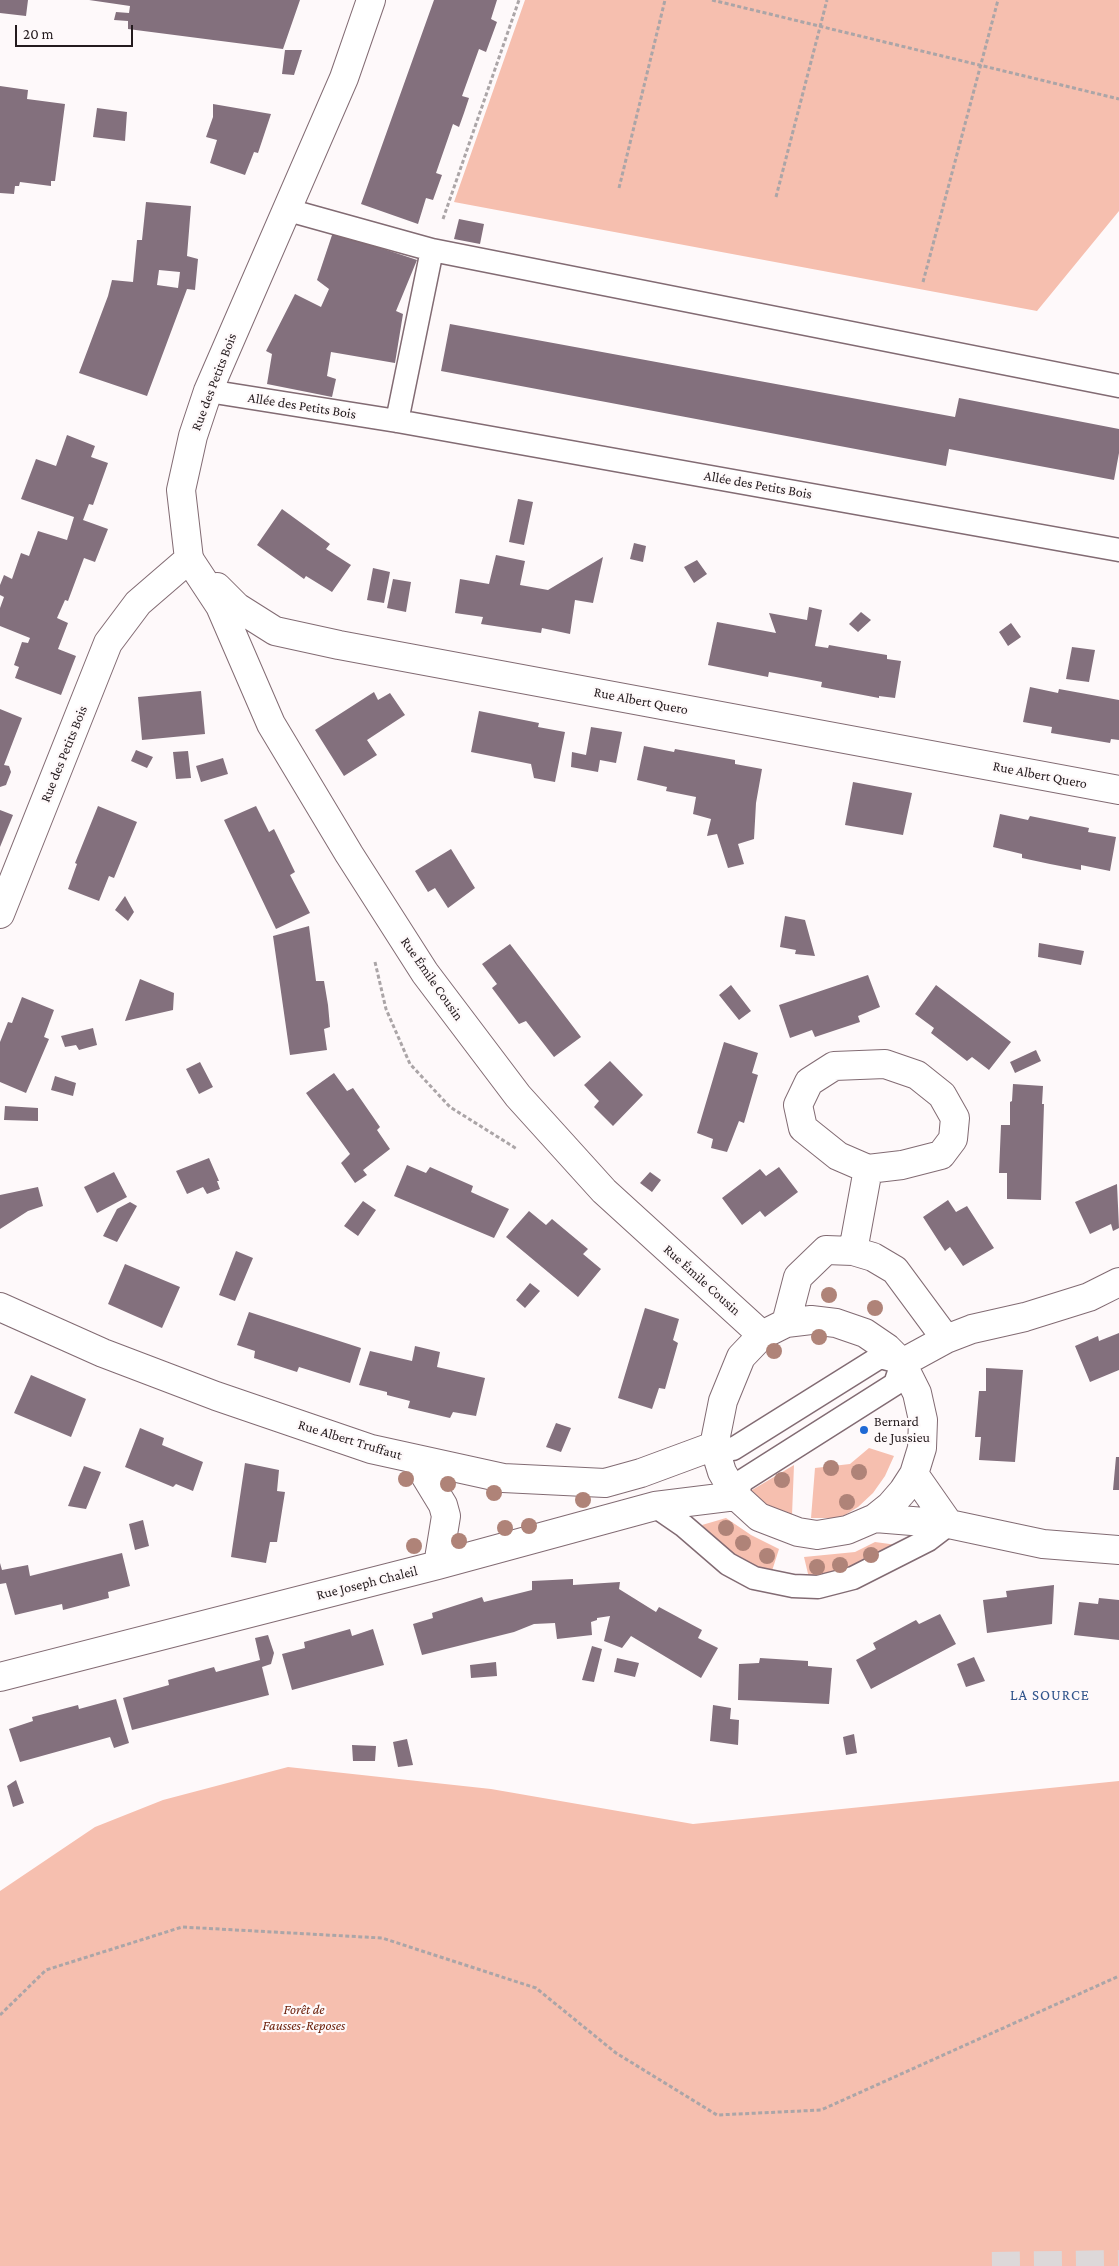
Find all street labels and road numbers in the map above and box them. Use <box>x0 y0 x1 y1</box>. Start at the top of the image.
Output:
street label: Rue des Petits Bois <box>188 331 240 433</box>
street label: Allée des Petits Bois <box>247 389 357 423</box>
street label: Allée des Petits Bois <box>703 467 813 503</box>
street label: Rue Albert Quero <box>592 684 690 718</box>
street label: Rue des Petits Bois <box>37 703 91 805</box>
street label: Rue Albert Quero <box>991 758 1089 792</box>
street label: Rue Émile Cousin <box>397 934 467 1024</box>
street label: Rue Émile Cousin <box>660 1241 744 1319</box>
street label: Rue Albert Truffaut <box>296 1416 404 1464</box>
street label: Rue Joseph Chaleil <box>315 1562 419 1604</box>

